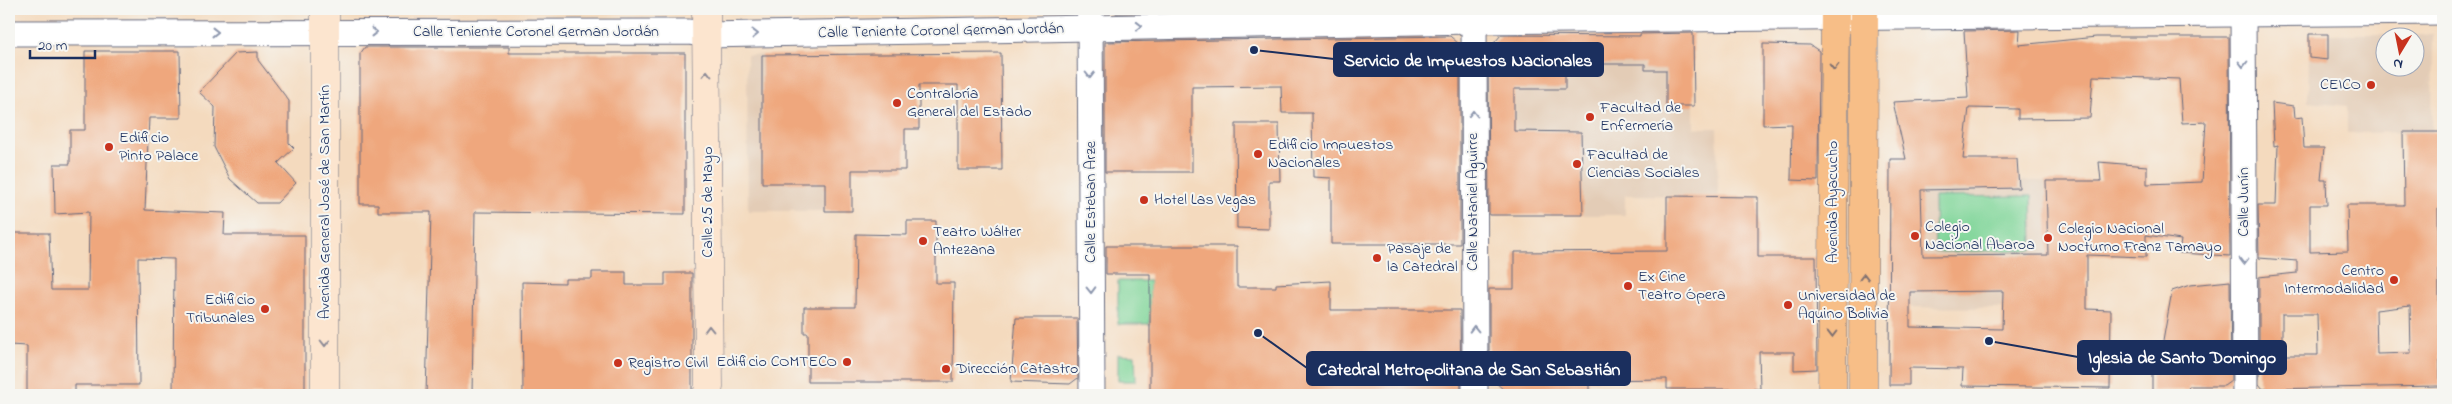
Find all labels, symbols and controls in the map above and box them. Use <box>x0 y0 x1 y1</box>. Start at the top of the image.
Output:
street label: Calle Teniente Coronel German Jordán <box>818 17 1064 45</box>
street label: Calle Teniente Coronel German Jordán <box>413 20 659 44</box>
one-way arrow <box>1135 20 1143 31</box>
one-way arrow <box>212 27 219 37</box>
one-way arrow <box>370 27 378 37</box>
scale bar <box>30 28 95 60</box>
north arrow <box>2374 28 2424 78</box>
one-way arrow <box>752 29 760 39</box>
text: 20 m <box>38 35 68 57</box>
callout: Servicio de Impuestos Nacionales <box>1334 43 1603 76</box>
text: Servicio de Impuestos Nacionales <box>1344 49 1593 75</box>
text: N <box>2392 52 2404 74</box>
one-way arrow <box>2238 60 2248 68</box>
one-way arrow <box>1829 63 1839 71</box>
one-way arrow <box>702 69 712 77</box>
one-way arrow <box>1085 72 1095 79</box>
place label: CEICO <box>2320 73 2361 97</box>
marker: CEICO <box>2365 79 2377 91</box>
place label: Contraloría General del Estado <box>907 82 1032 124</box>
street label: Avenida General José de San Martín <box>313 85 337 319</box>
place label: Facultad de Enfermería <box>1599 96 1682 138</box>
marker: Contraloría General del Estado <box>891 97 903 109</box>
one-way arrow <box>1468 110 1478 118</box>
marker: Facultad de Enfermería <box>1584 111 1596 123</box>
place label: Edificio Pinto Palace <box>119 126 199 168</box>
street label: Calle Nataniel Aguirre <box>1461 132 1485 271</box>
place label: Edificio Impuestos Nacionales <box>1268 133 1393 175</box>
street label: Calle Esteban Arze <box>1079 140 1103 263</box>
marker: Edificio Pinto Palace <box>103 141 115 153</box>
street label: Avenida Ayacucho <box>1821 141 1845 263</box>
place label: Facultad de Ciencias Sociales <box>1586 143 1700 185</box>
street label: Calle 25 de Mayo <box>696 146 720 258</box>
marker: Edificio Impuestos Nacionales <box>1252 148 1264 160</box>
marker: Facultad de Ciencias Sociales <box>1571 158 1583 170</box>
street label: Calle Junín <box>2232 167 2256 237</box>
place label: Hotel Las Vegas <box>1154 188 1256 212</box>
marker: Hotel Las Vegas <box>1138 194 1150 206</box>
place label: Colegio Nacional Abaroa <box>1925 215 2035 257</box>
place label: Colegio Nacional Nocturno Franz Tamayo <box>2058 217 2222 259</box>
place label: Teatro Wálter Antezana <box>933 220 1021 262</box>
marker: Colegio Nacional Abaroa <box>1909 230 1921 242</box>
marker: Colegio Nacional Nocturno Franz Tamayo <box>2042 232 2054 244</box>
marker: Teatro Wálter Antezana <box>917 235 929 247</box>
place label: Pasaje de la Catedral <box>1387 237 1458 279</box>
marker: Pasaje de la Catedral <box>1371 252 1383 264</box>
one-way arrow <box>2239 258 2249 266</box>
place label: Centro Intermodalidad <box>2284 259 2384 301</box>
place label: Ex Cine Teatro Ópera <box>1638 265 1726 307</box>
one-way arrow <box>1859 272 1869 280</box>
marker: Centro Intermodalidad <box>2388 274 2400 286</box>
marker: Ex Cine Teatro Ópera <box>1622 280 1634 292</box>
place label: Universidad de Aquino Bolivia <box>1798 284 1896 326</box>
one-way arrow <box>1086 286 1096 294</box>
place label: Edificio Tribunales <box>186 288 255 330</box>
marker: Universidad de Aquino Bolivia <box>1782 299 1794 311</box>
marker: Edificio Tribunales <box>259 303 271 315</box>
one-way arrow <box>704 325 714 333</box>
one-way arrow <box>1469 325 1479 332</box>
one-way arrow <box>1827 330 1837 338</box>
one-way arrow <box>320 340 330 347</box>
callout: Iglesia de Santo Domingo <box>2078 341 2286 374</box>
text: Iglesia de Santo Domingo <box>2088 346 2276 373</box>
place label: Edificio COMTECO <box>717 350 837 374</box>
place label: Registro Civil <box>628 351 709 375</box>
callout: Catedral Metropolitana de San Sebastián <box>1307 352 1630 385</box>
marker: Edificio COMTECO <box>841 356 853 368</box>
marker: Registro Civil <box>612 357 624 369</box>
place label: Dirección Catastro <box>955 357 1078 381</box>
text: Catedral Metropolitana de San Sebastián <box>1318 358 1621 384</box>
marker: Dirección Catastro <box>940 363 952 375</box>

